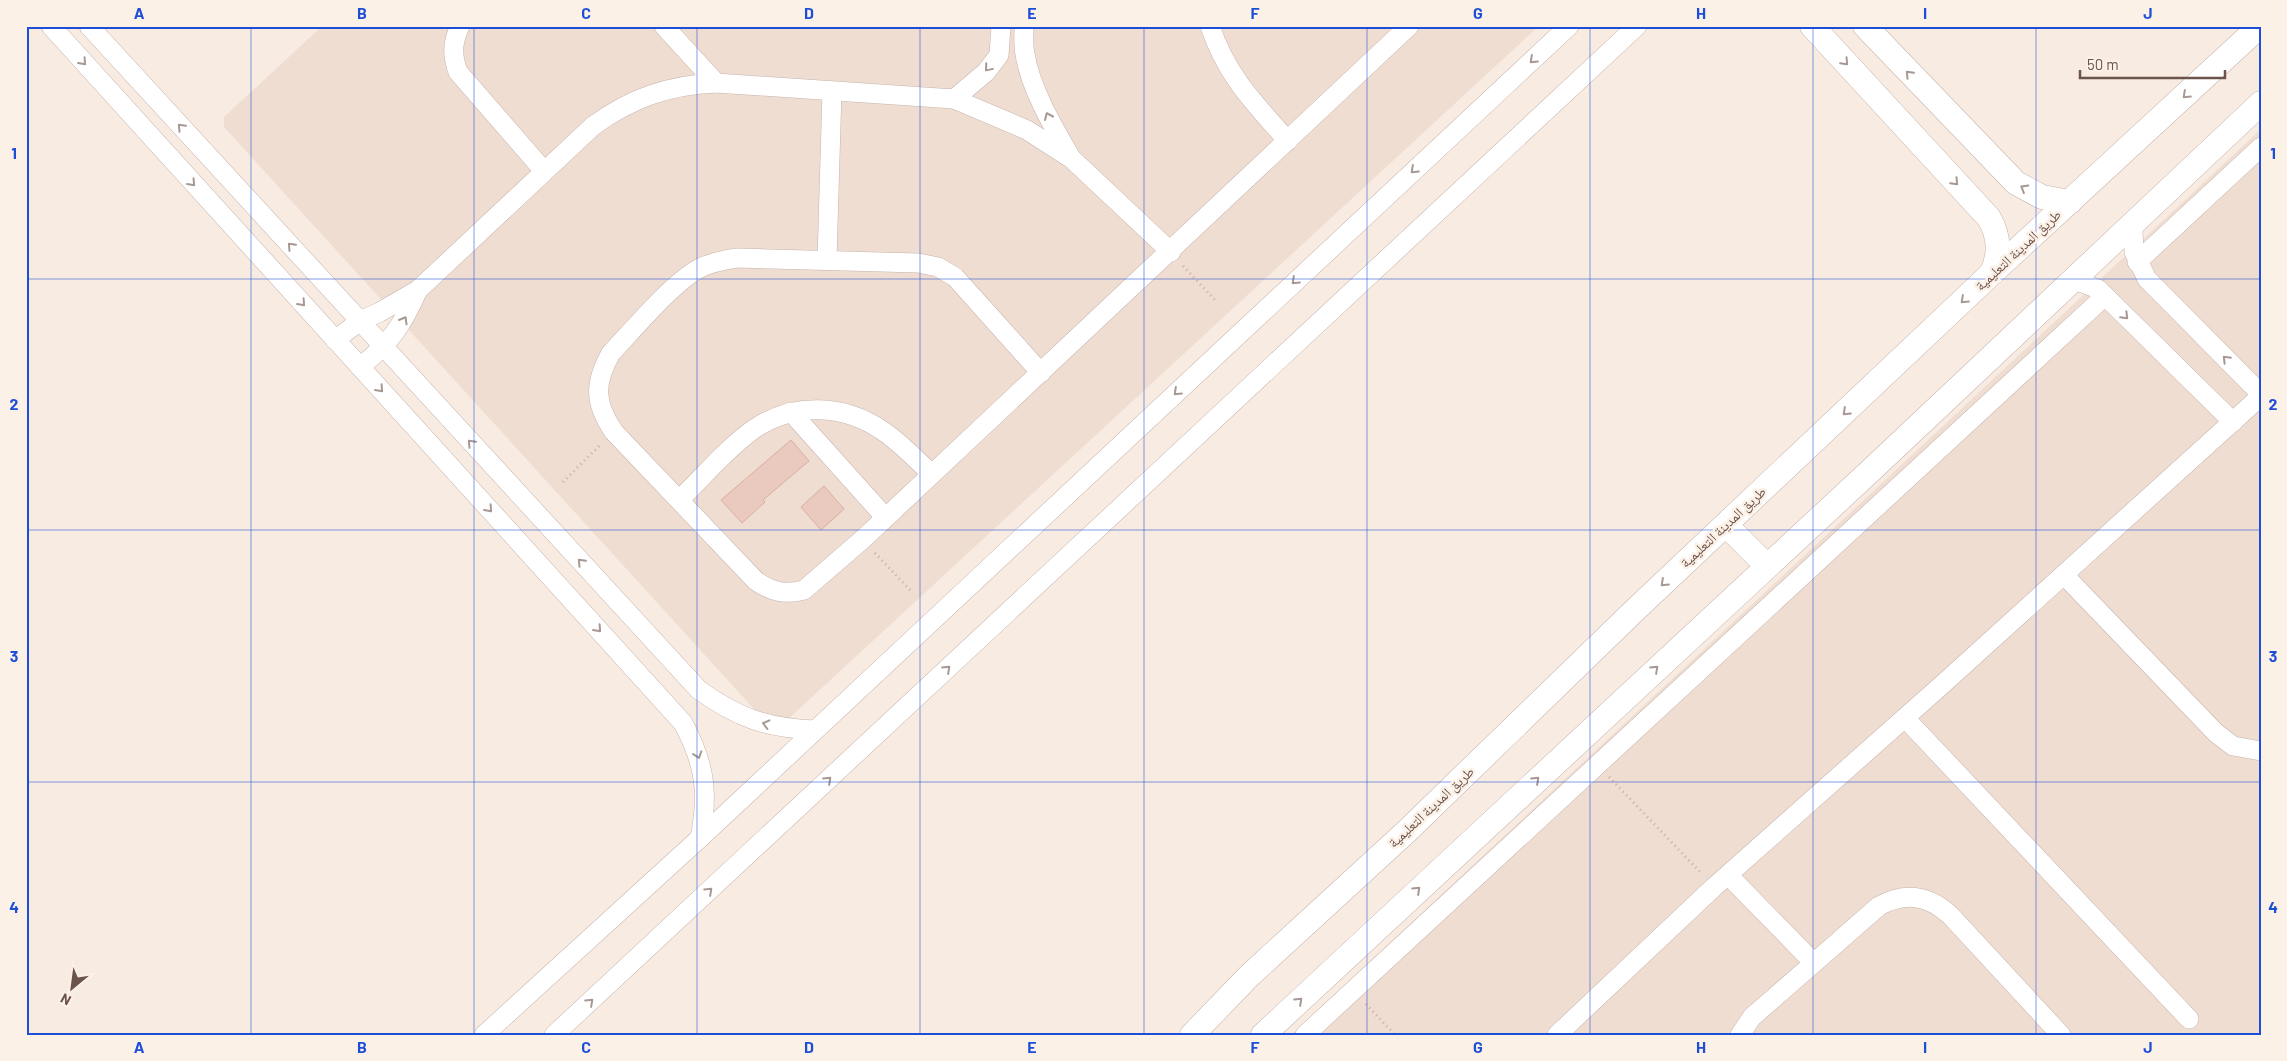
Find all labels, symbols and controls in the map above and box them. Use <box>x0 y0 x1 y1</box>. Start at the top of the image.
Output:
text: A <box>134 3 145 22</box>
text: B <box>357 3 367 22</box>
text: C <box>581 3 591 22</box>
text: D <box>804 3 814 22</box>
text: E <box>1027 3 1037 22</box>
text: F <box>1251 3 1260 22</box>
text: G <box>1473 3 1483 22</box>
text: H <box>1696 3 1706 22</box>
text: I <box>1923 3 1927 22</box>
text: J <box>2143 3 2153 22</box>
scale bar <box>2080 48 2224 80</box>
one-way arrow <box>1530 54 1539 63</box>
text: 50 m <box>2087 55 2119 73</box>
one-way arrow <box>77 57 86 66</box>
one-way arrow <box>1839 57 1848 66</box>
one-way arrow <box>985 63 994 72</box>
one-way arrow <box>1906 70 1915 79</box>
one-way arrow <box>2182 89 2191 98</box>
one-way arrow <box>1044 112 1055 121</box>
one-way arrow <box>178 123 187 132</box>
text: 1 <box>11 143 17 162</box>
text: 1 <box>2270 143 2276 162</box>
one-way arrow <box>1411 164 1420 173</box>
one-way arrow <box>1949 176 1958 185</box>
one-way arrow <box>187 177 196 186</box>
one-way arrow <box>2021 185 2030 195</box>
street label: طريق المدينة التعليمية <box>1971 206 2065 295</box>
one-way arrow <box>288 243 297 252</box>
one-way arrow <box>1292 275 1301 284</box>
one-way arrow <box>1960 294 1969 303</box>
one-way arrow <box>296 298 305 307</box>
one-way arrow <box>2120 310 2129 319</box>
one-way arrow <box>397 317 407 326</box>
one-way arrow <box>2223 356 2232 365</box>
one-way arrow <box>374 383 383 392</box>
one-way arrow <box>1173 386 1182 395</box>
text: 2 <box>10 394 19 413</box>
text: 2 <box>2269 394 2278 413</box>
one-way arrow <box>1842 406 1851 415</box>
one-way arrow <box>468 439 477 448</box>
street label: طريق المدينة التعليمية <box>1676 483 1770 572</box>
one-way arrow <box>483 503 492 512</box>
one-way arrow <box>578 559 587 568</box>
one-way arrow <box>1660 577 1669 586</box>
one-way arrow <box>592 624 601 633</box>
text: 3 <box>10 646 18 665</box>
text: 3 <box>2269 646 2277 665</box>
one-way arrow <box>941 666 950 675</box>
one-way arrow <box>1650 666 1659 675</box>
one-way arrow <box>763 720 771 730</box>
one-way arrow <box>693 751 703 759</box>
street label: طريق المدينة التعليمية <box>1384 763 1478 852</box>
one-way arrow <box>822 777 831 786</box>
one-way arrow <box>1531 777 1540 786</box>
one-way arrow <box>1412 887 1421 896</box>
one-way arrow <box>703 888 712 897</box>
text: 4 <box>9 897 19 916</box>
text: 4 <box>2268 897 2278 916</box>
north arrow <box>48 964 98 1014</box>
text: N <box>57 990 74 1009</box>
one-way arrow <box>584 998 593 1007</box>
one-way arrow <box>1293 998 1302 1007</box>
text: A <box>134 1037 145 1056</box>
text: B <box>357 1037 367 1056</box>
text: C <box>581 1037 591 1056</box>
text: D <box>804 1037 814 1056</box>
text: E <box>1027 1037 1037 1056</box>
text: F <box>1251 1037 1260 1056</box>
text: G <box>1473 1037 1483 1056</box>
text: H <box>1696 1037 1706 1056</box>
text: I <box>1923 1037 1927 1056</box>
text: J <box>2143 1037 2153 1056</box>

